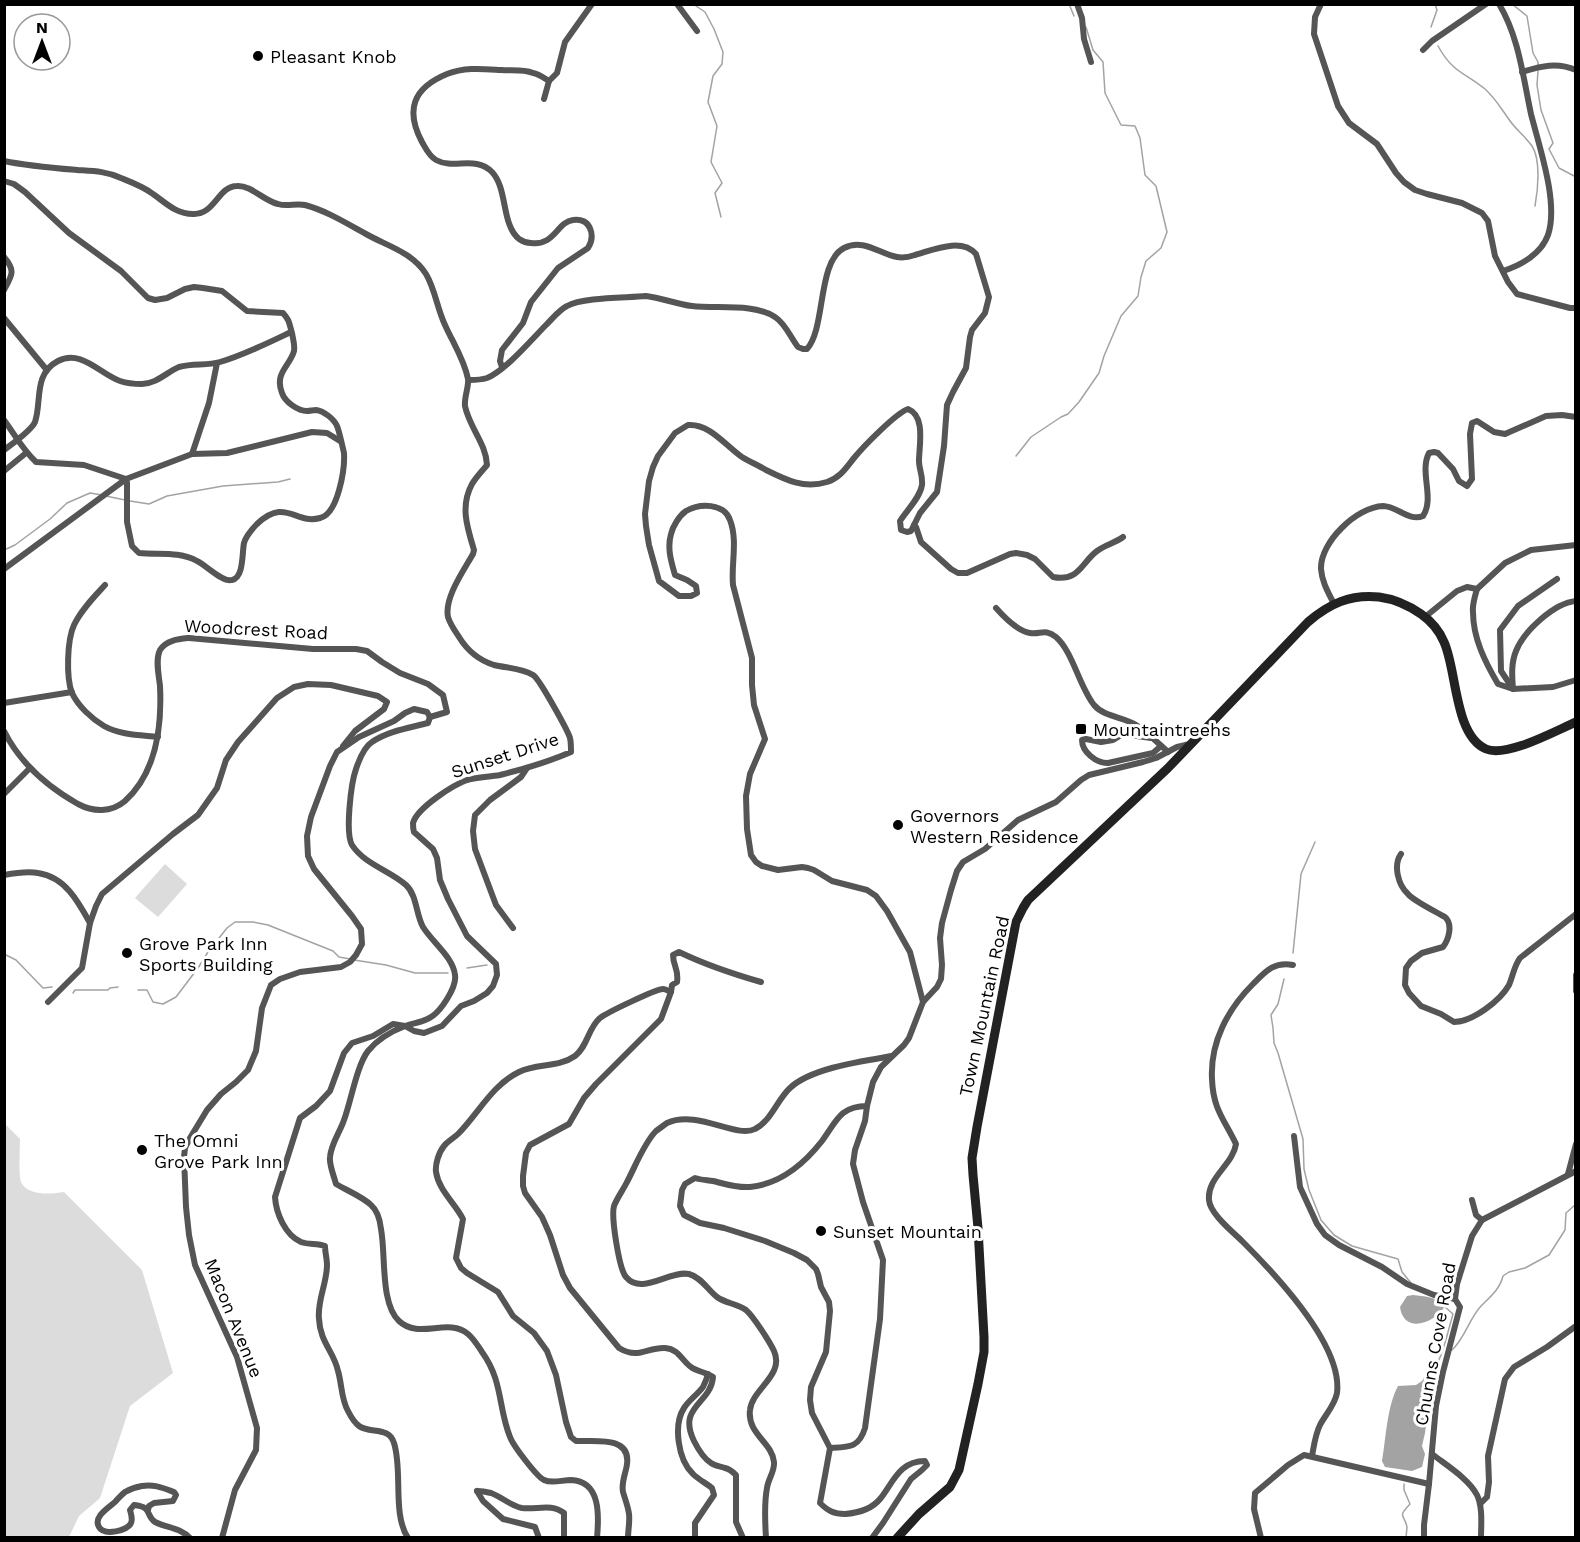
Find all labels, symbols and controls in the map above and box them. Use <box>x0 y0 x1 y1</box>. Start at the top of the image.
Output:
north arrow <box>12 12 72 72</box>
text: N <box>36 18 48 37</box>
place label: Pleasant Knob <box>270 46 396 67</box>
marker: Pleasant Knob <box>251 49 265 63</box>
street label: Woodcrest Road <box>183 615 329 643</box>
place label: Mountaintreehs <box>1093 719 1231 740</box>
marker: Mountaintreehs <box>1074 722 1088 736</box>
street label: Sunset Drive <box>449 728 561 782</box>
place label: Governors Western Residence <box>910 805 1079 847</box>
marker: Governors Western Residence <box>891 818 905 832</box>
street label: Town Mountain Road <box>955 914 1013 1098</box>
place label: Grove Park Inn Sports Building <box>139 933 273 975</box>
marker: Grove Park Inn Sports Building <box>120 946 134 960</box>
place label: The Omni Grove Park Inn <box>154 1130 283 1172</box>
marker: The Omni Grove Park Inn <box>135 1143 149 1157</box>
place label: Sunset Mountain <box>833 1221 982 1242</box>
marker: Sunset Mountain <box>814 1224 828 1238</box>
street label: Macon Avenue <box>201 1255 267 1381</box>
street label: Chunns Cove Road <box>1410 1261 1460 1427</box>

